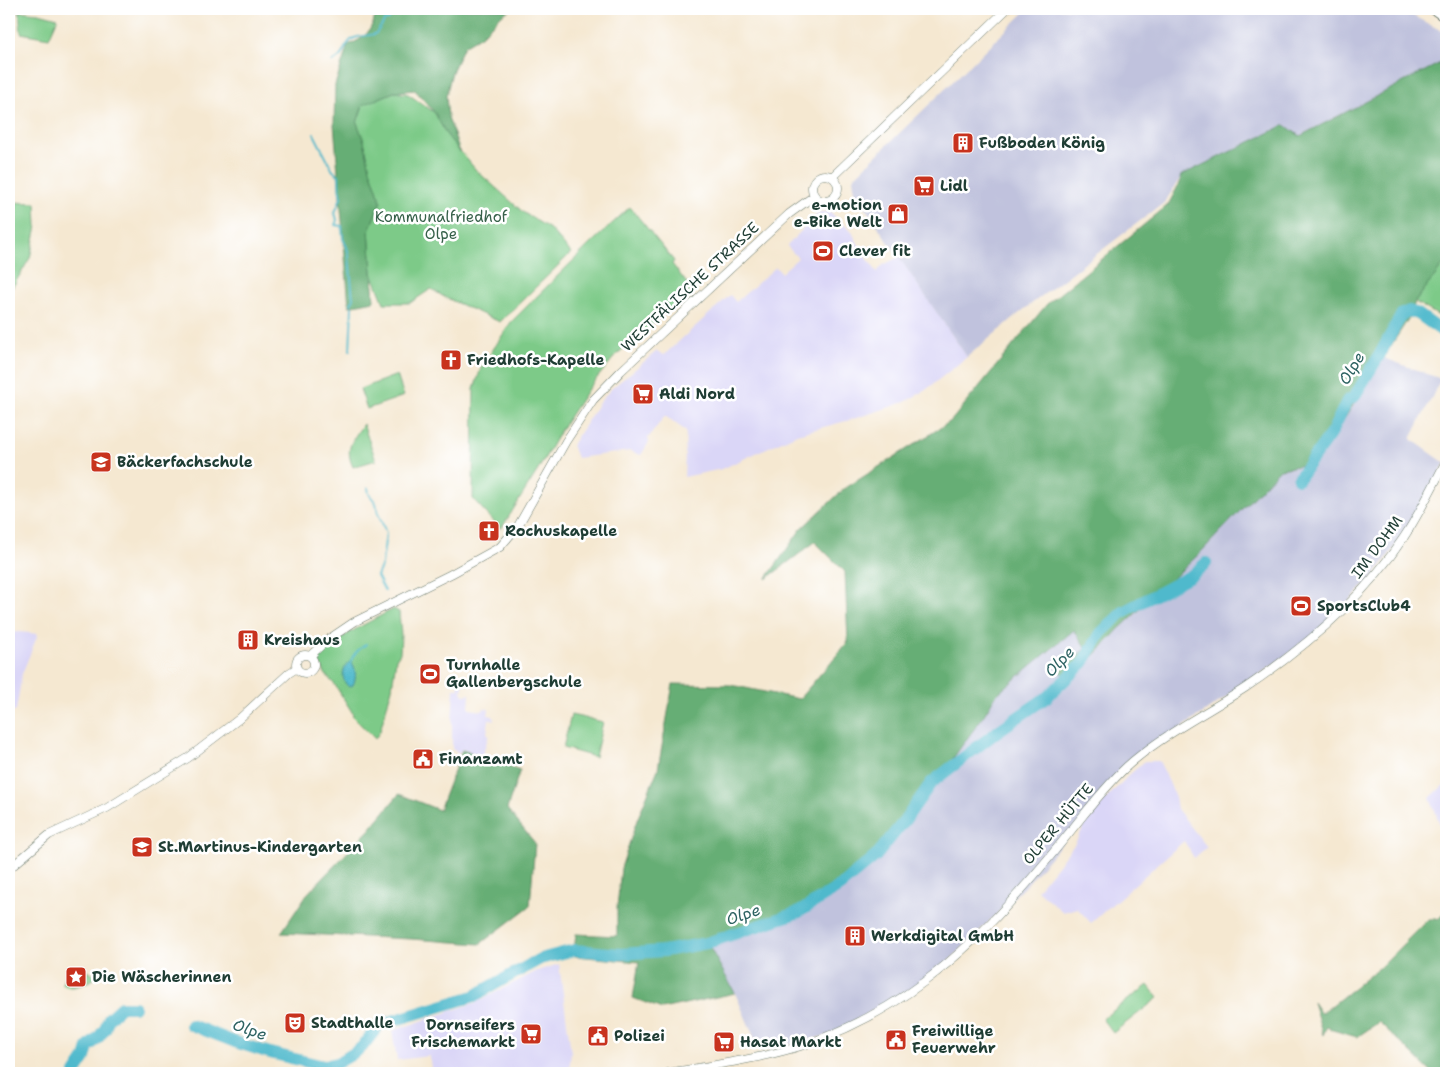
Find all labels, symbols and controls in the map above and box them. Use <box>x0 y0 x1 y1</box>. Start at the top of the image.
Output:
building icon: Fußboden König <box>951 131 975 155</box>
place label: Fußboden König <box>979 133 1105 153</box>
supermarket icon: Lidl <box>912 174 936 198</box>
place label: Lidl <box>940 176 968 196</box>
place label: e-motion e-Bike Welt <box>794 195 882 232</box>
shop icon: e-motion e-Bike Welt <box>886 202 910 226</box>
park label: Kommunalfriedhof Olpe <box>375 207 508 244</box>
street label: WESTFÄLISCHE STRASSE <box>617 218 763 356</box>
sports icon: Clever fit <box>811 239 835 263</box>
place label: Clever fit <box>839 241 911 261</box>
church icon: Friedhofs-Kapelle <box>439 348 463 372</box>
water label: Olpe <box>1333 348 1369 389</box>
place label: Friedhofs-Kapelle <box>467 350 604 370</box>
supermarket icon: Aldi Nord <box>631 382 655 406</box>
place label: Aldi Nord <box>659 384 735 404</box>
school or university icon: Bäckerfachschule <box>89 450 113 474</box>
place label: Bäckerfachschule <box>117 452 253 472</box>
street label: IM DOHM <box>1347 511 1407 583</box>
church icon: Rochuskapelle <box>477 519 501 543</box>
place label: Rochuskapelle <box>505 521 617 541</box>
sports icon: SportsClub4 <box>1289 594 1313 618</box>
place label: SportsClub4 <box>1317 596 1411 616</box>
building icon: Kreishaus <box>236 628 260 652</box>
place label: Kreishaus <box>264 630 340 650</box>
water label: Olpe <box>1040 642 1079 681</box>
place label: Turnhalle Gallenbergschule <box>446 655 582 692</box>
sports icon: Turnhalle Gallenbergschule <box>418 662 442 686</box>
public building icon: Finanzamt <box>411 747 435 771</box>
place label: Finanzamt <box>439 749 523 769</box>
street label: OLPER HÜTTE <box>1018 779 1098 869</box>
school or university icon: St.Martinus-Kindergarten <box>130 835 154 859</box>
place label: St.Martinus-Kindergarten <box>158 837 362 857</box>
water label: Olpe <box>723 899 763 930</box>
building icon: Werkdigital GmbH <box>843 924 867 948</box>
place label: Werkdigital GmbH <box>871 926 1014 946</box>
place icon: Die Wäscherinnen <box>64 965 88 989</box>
place label: Die Wäscherinnen <box>92 967 231 987</box>
theatre icon: Stadthalle <box>283 1011 307 1035</box>
place label: Stadthalle <box>311 1013 394 1033</box>
water label: Olpe <box>230 1014 270 1045</box>
place label: Dornseifers Frischemarkt <box>411 1015 515 1052</box>
place label: Freiwillige Feuerwehr <box>912 1021 996 1058</box>
supermarket icon: Dornseifers Frischemarkt <box>519 1022 543 1046</box>
public building icon: Polizei <box>586 1024 610 1048</box>
place label: Polizei <box>614 1026 665 1046</box>
public building icon: Freiwillige Feuerwehr <box>884 1028 908 1052</box>
supermarket icon: Hasat Markt <box>712 1030 736 1054</box>
place label: Hasat Markt <box>740 1032 841 1052</box>

